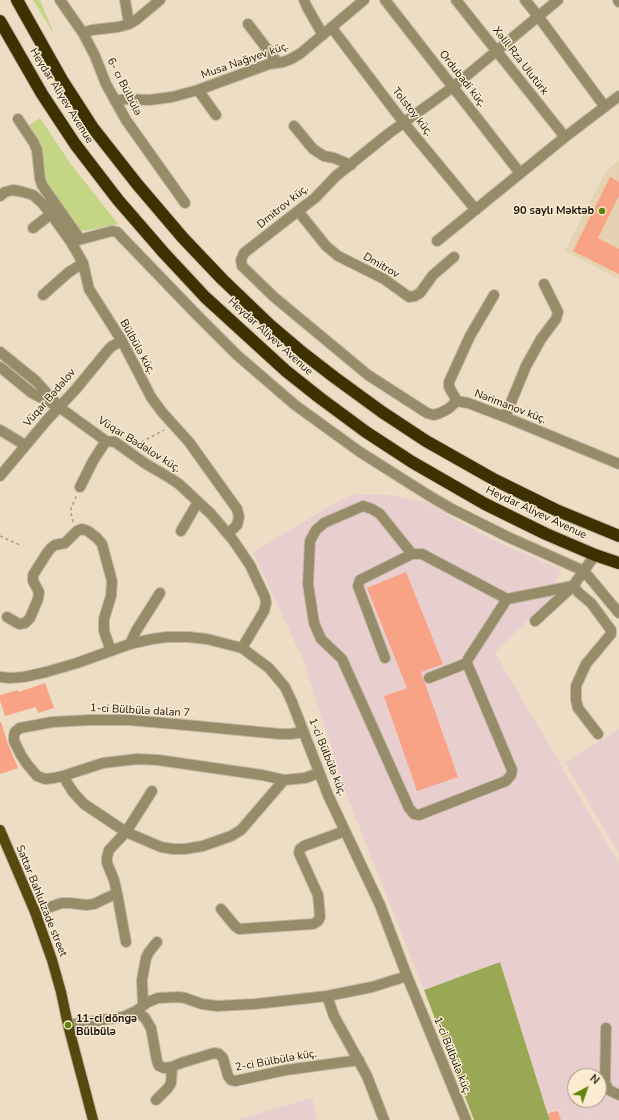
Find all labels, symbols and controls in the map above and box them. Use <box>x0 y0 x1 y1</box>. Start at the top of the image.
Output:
street label: Xəlil Rza Ulutürk <box>489 24 551 98</box>
street label: Musa Nağıyev küç. <box>199 40 291 82</box>
street label: Heydar Aliyev Avenue <box>26 46 96 146</box>
street label: Ordubadi küç. <box>436 48 488 110</box>
street label: 6- cı Bülbülə <box>104 56 144 118</box>
street label: Tolstoy küç. <box>389 85 435 139</box>
street label: Dmitrov küç. <box>255 182 311 232</box>
place label: 90 saylı Məktəb <box>513 204 594 218</box>
marker: 90 saylı Məktəb <box>597 206 607 216</box>
street label: Dmitrov <box>361 250 401 282</box>
street label: Heydar Aliyev Avenue <box>225 295 315 379</box>
street label: Bülbülə küç. <box>117 317 157 377</box>
street label: Vüqar Bədəlov <box>21 366 79 430</box>
street label: Nərimanov küç. <box>472 387 548 427</box>
street label: Vüqar Bədəlov küç. <box>95 414 183 476</box>
street label: Heydar Aliyev Avenue <box>483 484 589 542</box>
street label: 1-ci Bülbülə dalan 7 <box>90 702 190 720</box>
street label: 1-ci Bülbülə küç. <box>305 716 349 798</box>
street label: Sattar Bahlulzade street <box>13 843 69 959</box>
place label: 11-ci döngə Bülbülə <box>76 1012 137 1038</box>
street label: 1-ci Bülbülə küç. <box>430 1015 474 1097</box>
marker: 11-ci döngə Bülbülə <box>63 1020 73 1030</box>
street label: 2-ci Bülbülə küç. <box>234 1047 318 1075</box>
north arrow <box>567 1068 607 1108</box>
text: N <box>587 1071 603 1088</box>

